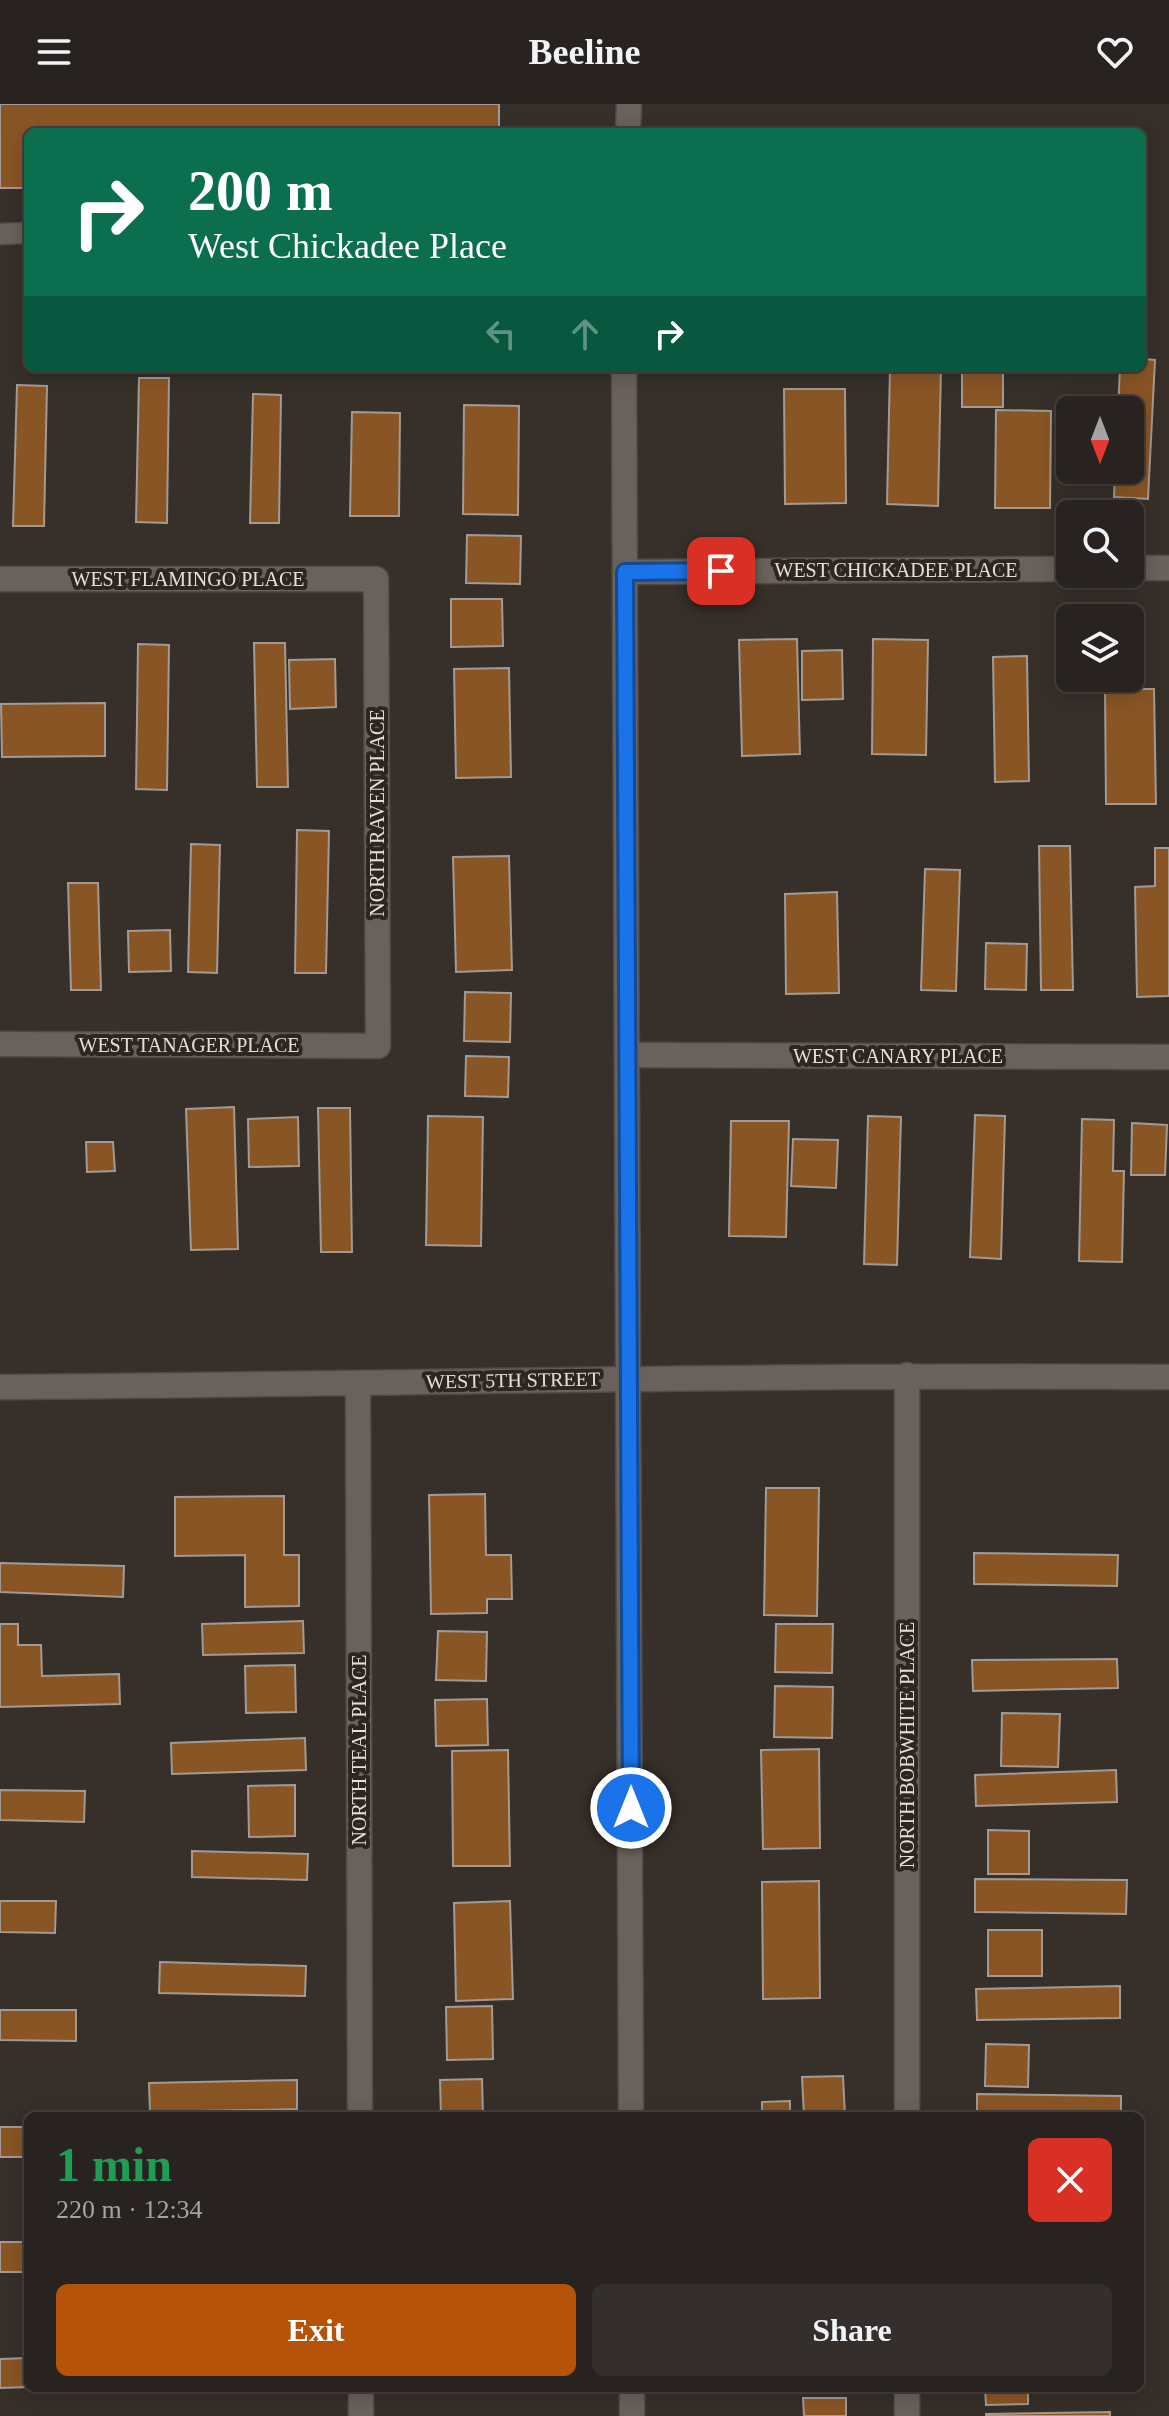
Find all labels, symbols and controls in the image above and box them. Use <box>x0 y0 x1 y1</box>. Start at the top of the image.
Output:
icon: menu <box>32 30 76 74</box>
icon: heart <box>1093 30 1137 74</box>
text: Beeline <box>529 32 640 72</box>
icon: right <box>56 160 160 264</box>
text: 200 m <box>188 160 333 222</box>
text: West Chickadee Place <box>188 226 507 266</box>
icon: left <box>479 312 523 356</box>
icon: ahead <box>563 312 607 356</box>
icon: right <box>647 312 691 356</box>
north arrow <box>1056 396 1144 484</box>
map controls <box>1056 396 1144 692</box>
button: search <box>1056 500 1144 588</box>
pin <box>687 537 755 605</box>
icon: arrive <box>699 549 743 593</box>
street label: WEST CHICKADEE PLACE <box>775 559 1017 581</box>
street label: WEST FLAMINGO PLACE <box>72 568 304 590</box>
button: layers <box>1056 604 1144 692</box>
street label: NORTH RAVEN PLACE <box>366 709 388 917</box>
street label: WEST TANAGER PLACE <box>79 1034 300 1056</box>
street label: WEST CANARY PLACE <box>793 1045 1003 1067</box>
street label: WEST 5TH STREET <box>426 1367 600 1393</box>
street label: NORTH BOBWHITE PLACE <box>896 1622 918 1868</box>
street label: NORTH TEAL PLACE <box>348 1654 370 1846</box>
position arrow <box>589 1766 673 1850</box>
text: 1 min <box>56 2138 172 2191</box>
button: close <box>1028 2138 1112 2222</box>
text: 220 m · 12:34 <box>56 2195 203 2224</box>
button: Exit <box>56 2284 576 2376</box>
button: Share <box>592 2284 1112 2376</box>

